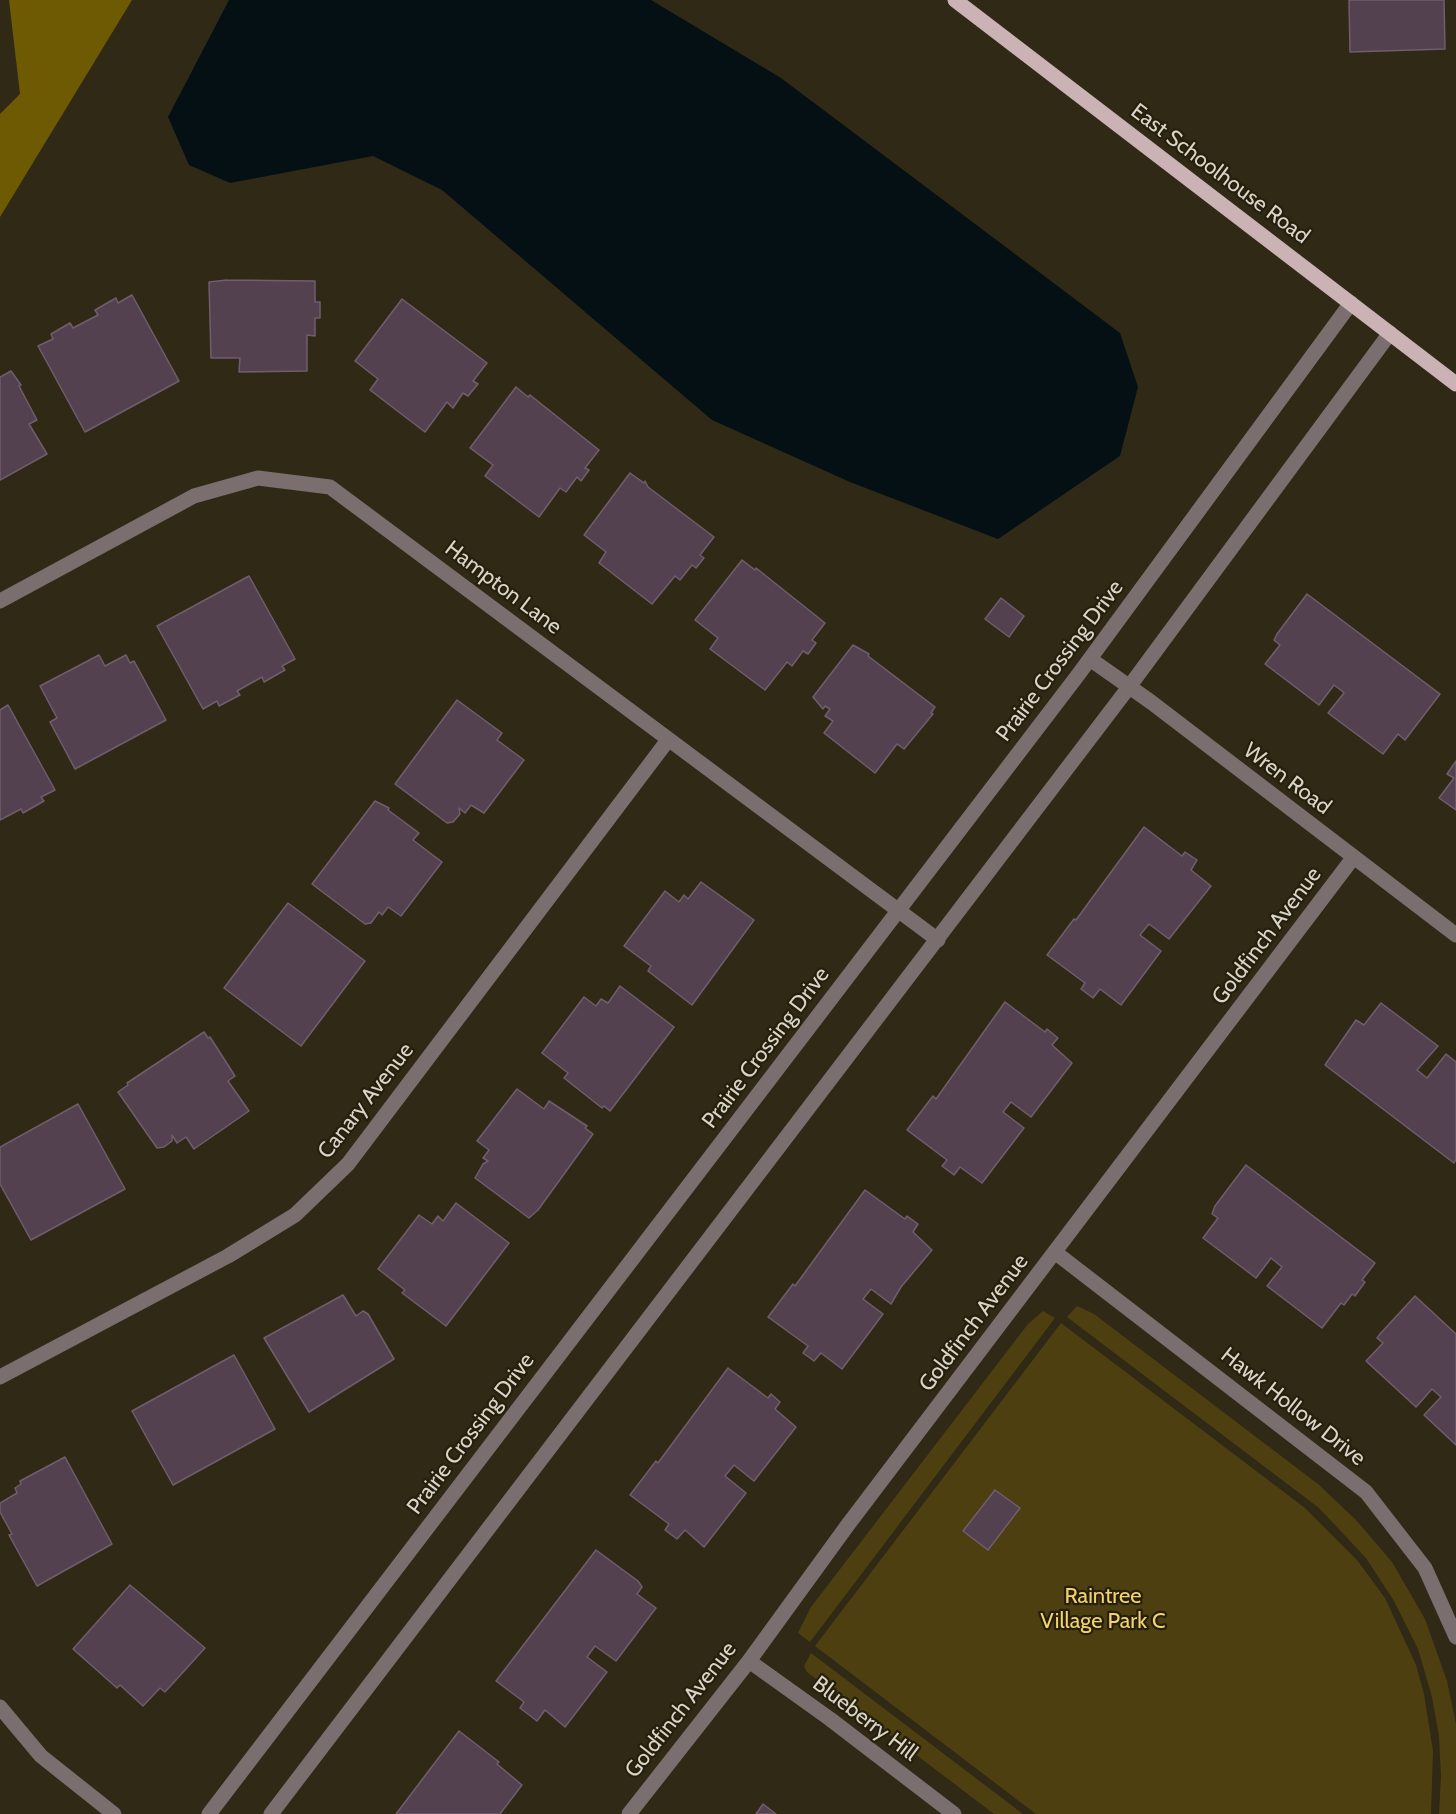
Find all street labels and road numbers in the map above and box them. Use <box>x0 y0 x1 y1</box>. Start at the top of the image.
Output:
street label: East Schoolhouse Road <box>1125 98 1315 250</box>
street label: Hampton Lane <box>440 536 566 640</box>
street label: Prairie Crossing Drive <box>991 575 1129 747</box>
street label: Wren Road <box>1238 737 1336 821</box>
street label: Goldfinch Avenue <box>1207 862 1327 1010</box>
street label: Prairie Crossing Drive <box>697 962 835 1134</box>
street label: Canary Avenue <box>313 1038 419 1164</box>
street label: Goldfinch Avenue <box>914 1249 1034 1397</box>
street label: Hawk Hollow Drive <box>1215 1342 1371 1472</box>
street label: Prairie Crossing Drive <box>402 1348 540 1520</box>
street label: Goldfinch Avenue <box>620 1637 742 1783</box>
street label: Blueberry Hill <box>807 1671 923 1767</box>

